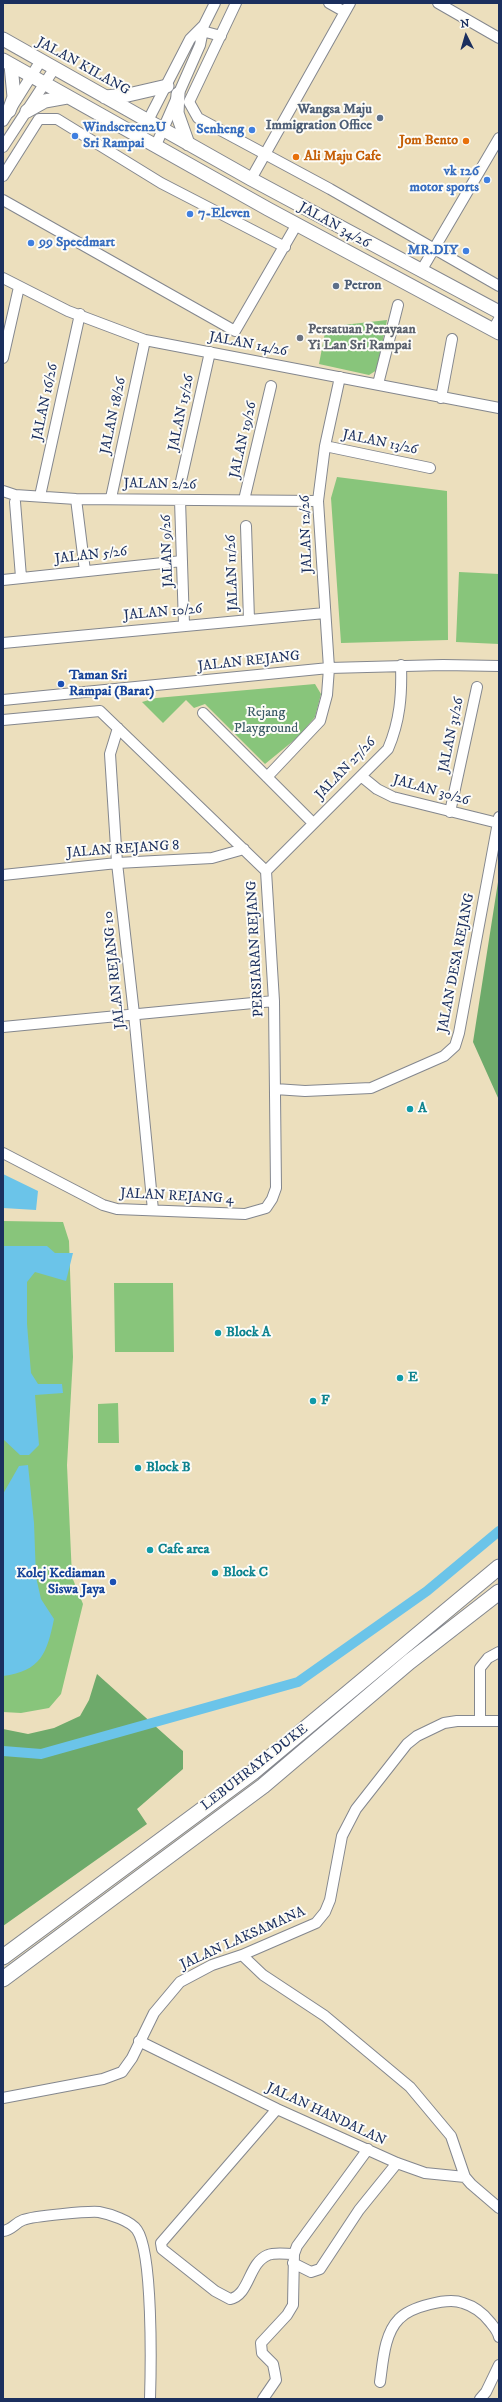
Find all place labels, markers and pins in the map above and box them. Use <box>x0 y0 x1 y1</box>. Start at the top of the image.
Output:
place label: Wangsa Maju Immigration Office <box>266 102 372 134</box>
marker: Wangsa Maju Immigration Office <box>375 113 385 123</box>
place label: Windscreen2U Sri Rampai <box>83 120 166 152</box>
place label: Senheng <box>196 122 244 138</box>
marker: Senheng <box>247 125 257 135</box>
marker: Windscreen2U Sri Rampai <box>70 131 80 141</box>
place label: Jom Bento <box>399 133 458 149</box>
marker: Jom Bento <box>461 136 471 146</box>
place label: Ali Maju Cafe <box>304 149 381 165</box>
marker: Ali Maju Cafe <box>291 152 301 162</box>
place label: vk 126 motor sports <box>409 164 479 196</box>
marker: vk 126 motor sports <box>482 175 492 185</box>
place label: 7-Eleven <box>198 206 250 222</box>
marker: 7-Eleven <box>185 209 195 219</box>
place label: 99 Speedmart <box>39 235 115 251</box>
marker: 99 Speedmart <box>26 238 36 248</box>
place label: MR.DIY <box>408 243 458 259</box>
marker: MR.DIY <box>461 246 471 256</box>
place label: Petron <box>344 278 382 294</box>
marker: Petron <box>331 281 341 291</box>
place label: Persatuan Perayaan Yi Lan Sri Rampai <box>308 322 416 354</box>
marker: Persatuan Perayaan Yi Lan Sri Rampai <box>295 333 305 343</box>
place label: Taman Sri Rampai (Barat) <box>69 668 154 700</box>
marker: Taman Sri Rampai (Barat) <box>56 679 66 689</box>
place label: A <box>418 1101 427 1117</box>
marker: A <box>405 1104 415 1114</box>
place label: Block A <box>226 1325 271 1341</box>
marker: Block A <box>213 1328 223 1338</box>
place label: E <box>408 1370 418 1386</box>
marker: E <box>395 1373 405 1383</box>
place label: F <box>321 1393 330 1409</box>
marker: F <box>308 1396 318 1406</box>
place label: Block B <box>146 1460 191 1476</box>
marker: Block B <box>133 1463 143 1473</box>
place label: Cafe area <box>158 1542 209 1558</box>
marker: Cafe area <box>145 1545 155 1555</box>
place label: Block C <box>223 1565 268 1581</box>
place label: Kolej Kediaman Siswa Jaya <box>16 1566 105 1598</box>
marker: Block C <box>210 1568 220 1578</box>
marker: Kolej Kediaman Siswa Jaya <box>108 1577 118 1587</box>

